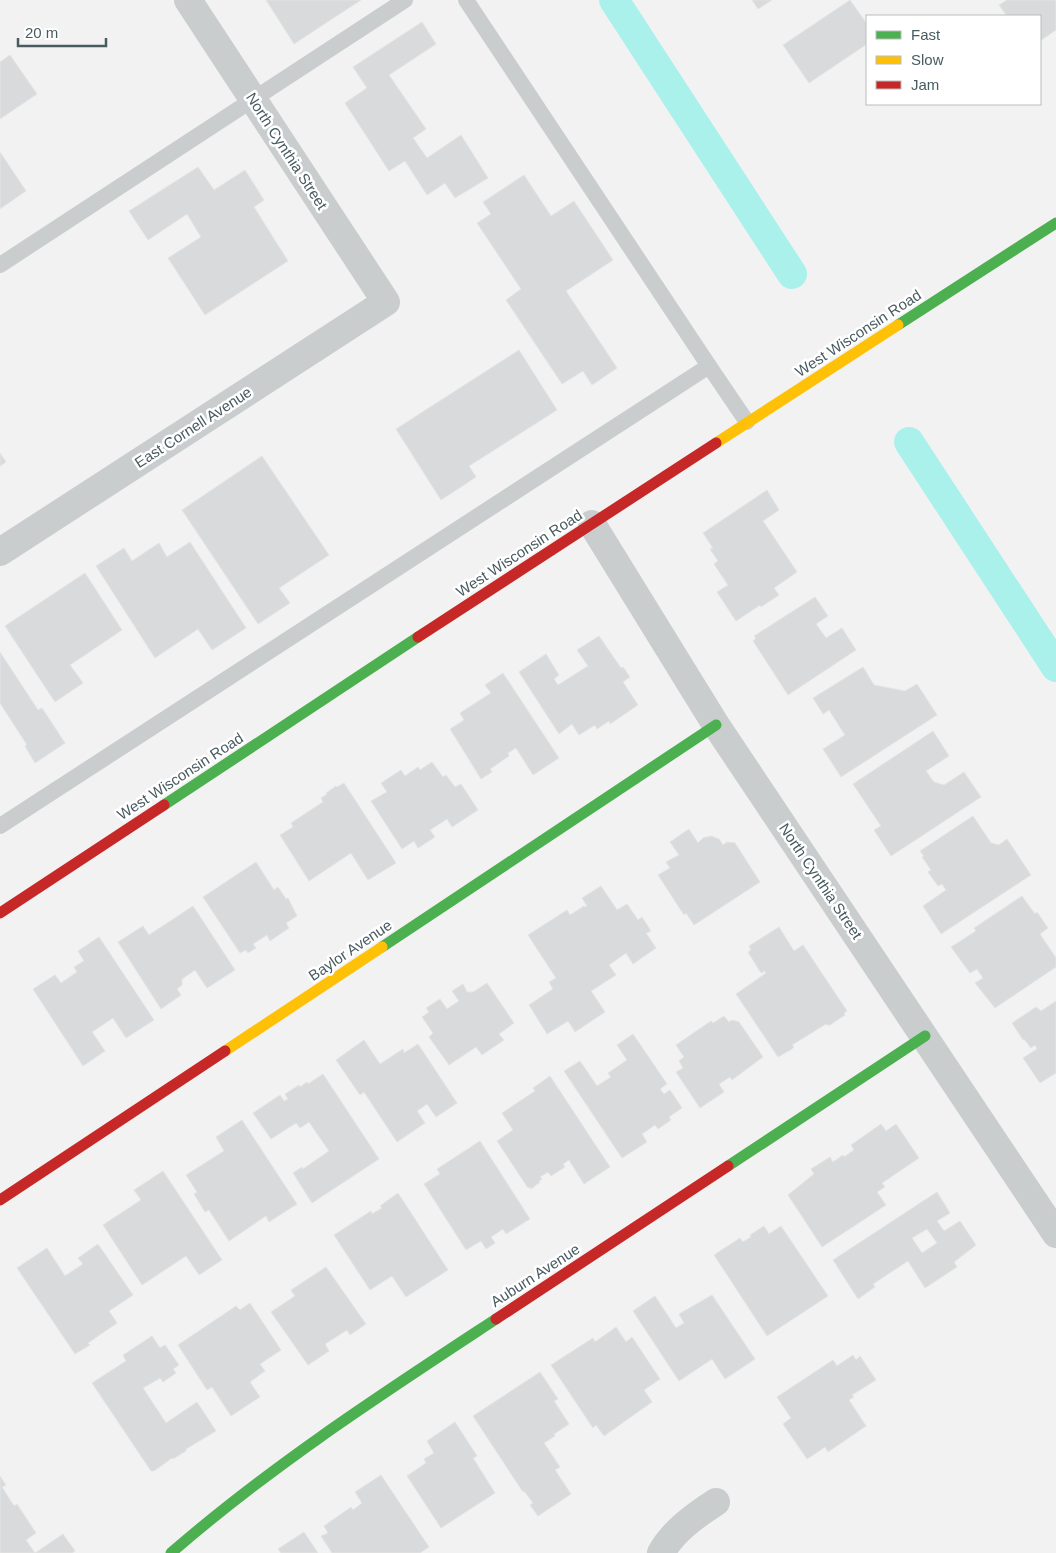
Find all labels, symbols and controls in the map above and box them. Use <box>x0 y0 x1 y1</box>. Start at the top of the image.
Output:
scale bar <box>18 15 105 47</box>
legend <box>866 15 1041 105</box>
text: 20 m <box>25 24 58 41</box>
text: Fast <box>911 26 941 43</box>
text: Slow <box>911 51 944 68</box>
text: Jam <box>911 76 939 93</box>
street label: North Cynthia Street <box>243 89 332 213</box>
street label: West Wisconsin Road <box>792 286 924 380</box>
street label: East Cornell Avenue <box>131 383 255 471</box>
street label: West Wisconsin Road <box>453 506 585 600</box>
street label: West Wisconsin Road <box>114 729 246 823</box>
street label: North Cynthia Street <box>776 820 867 943</box>
street label: Baylor Avenue <box>305 916 395 984</box>
street label: Auburn Avenue <box>487 1240 583 1310</box>

